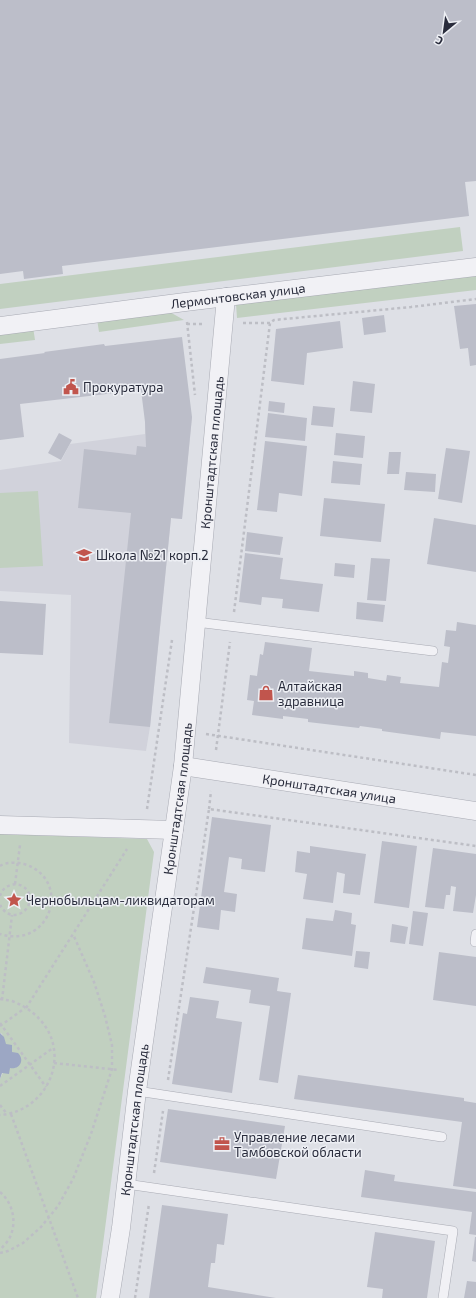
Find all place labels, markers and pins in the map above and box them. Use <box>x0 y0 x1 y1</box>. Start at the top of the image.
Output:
public building icon: Прокуратура <box>62 378 80 396</box>
place label: Прокуратура <box>83 379 163 395</box>
school or university icon: Школа №21 корп.2 <box>75 546 93 564</box>
place label: Школа №21 корп.2 <box>96 547 209 563</box>
place label: Алтайская здравница <box>278 678 344 709</box>
shop icon: Алтайская здравница <box>257 684 275 702</box>
place icon: Чернобыльцам-ликвидаторам <box>5 891 23 909</box>
place label: Чернобыльцам-ликвидаторам <box>26 892 215 908</box>
place label: Управление лесами Тамбовской области <box>234 1129 362 1160</box>
office icon: Управление лесами Тамбовской области <box>213 1135 231 1153</box>

